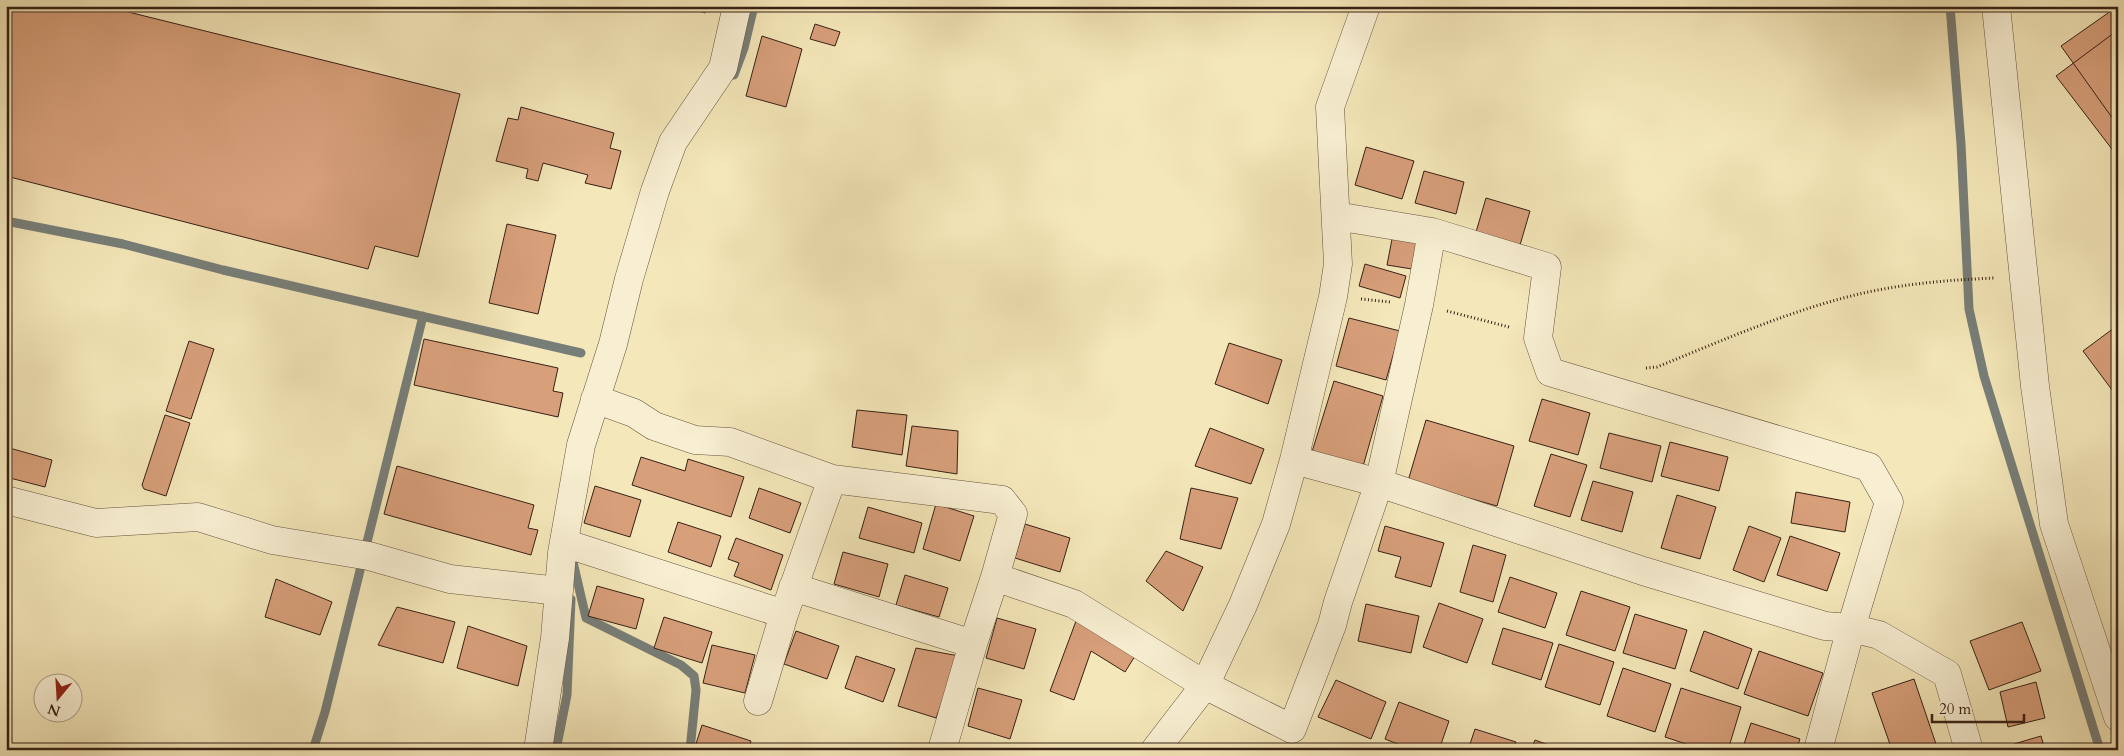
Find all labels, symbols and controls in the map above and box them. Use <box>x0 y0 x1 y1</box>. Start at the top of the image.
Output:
north arrow <box>32 674 82 724</box>
scale bar <box>1932 691 2024 723</box>
text: N <box>45 699 63 721</box>
text: 20 m <box>1939 699 1971 719</box>

